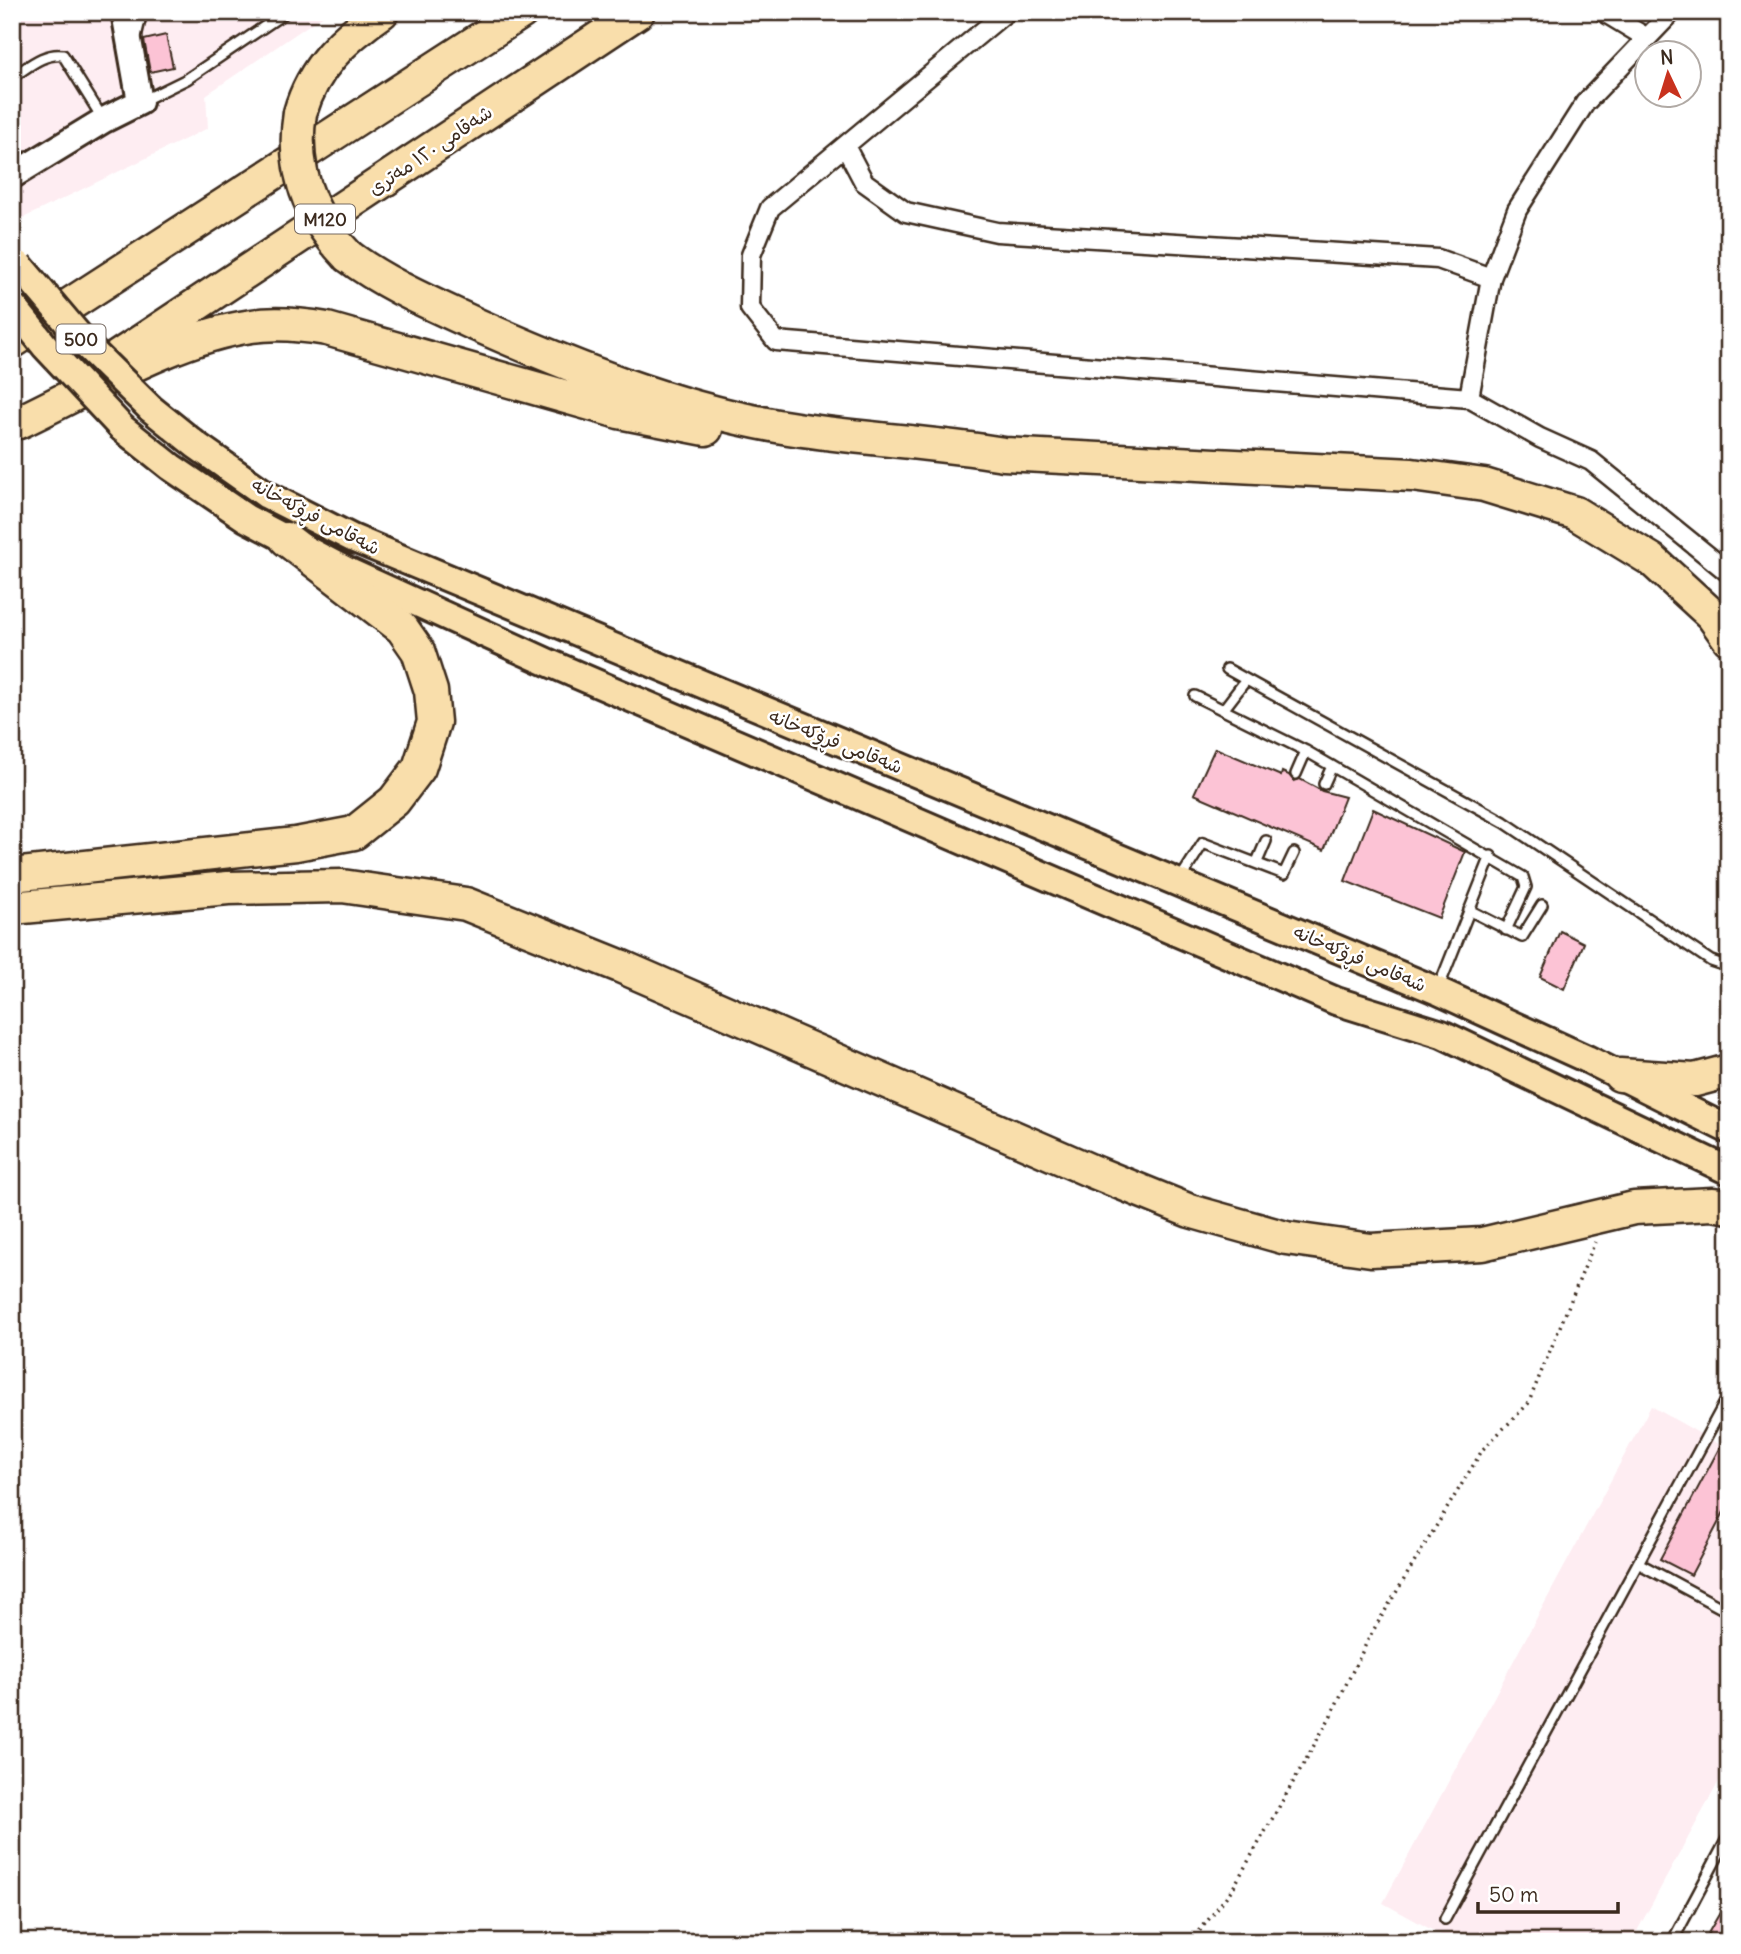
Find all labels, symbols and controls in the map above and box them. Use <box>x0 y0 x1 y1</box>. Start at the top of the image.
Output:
north arrow <box>1632 38 1702 108</box>
text: N <box>1659 45 1674 69</box>
street label: شەقامی ١٢٠ مەتری <box>363 100 497 201</box>
road number: M120 <box>295 204 355 233</box>
road number: 500 <box>56 324 106 354</box>
street label: شەقامی فڕۆکەخانە <box>245 472 384 564</box>
street label: شەقامی فڕۆکەخانە <box>764 703 906 783</box>
street label: شەقامی فڕۆکەخانە <box>1288 919 1430 1001</box>
scale bar <box>1478 1870 1618 1914</box>
text: 50 m <box>1489 1881 1538 1908</box>

